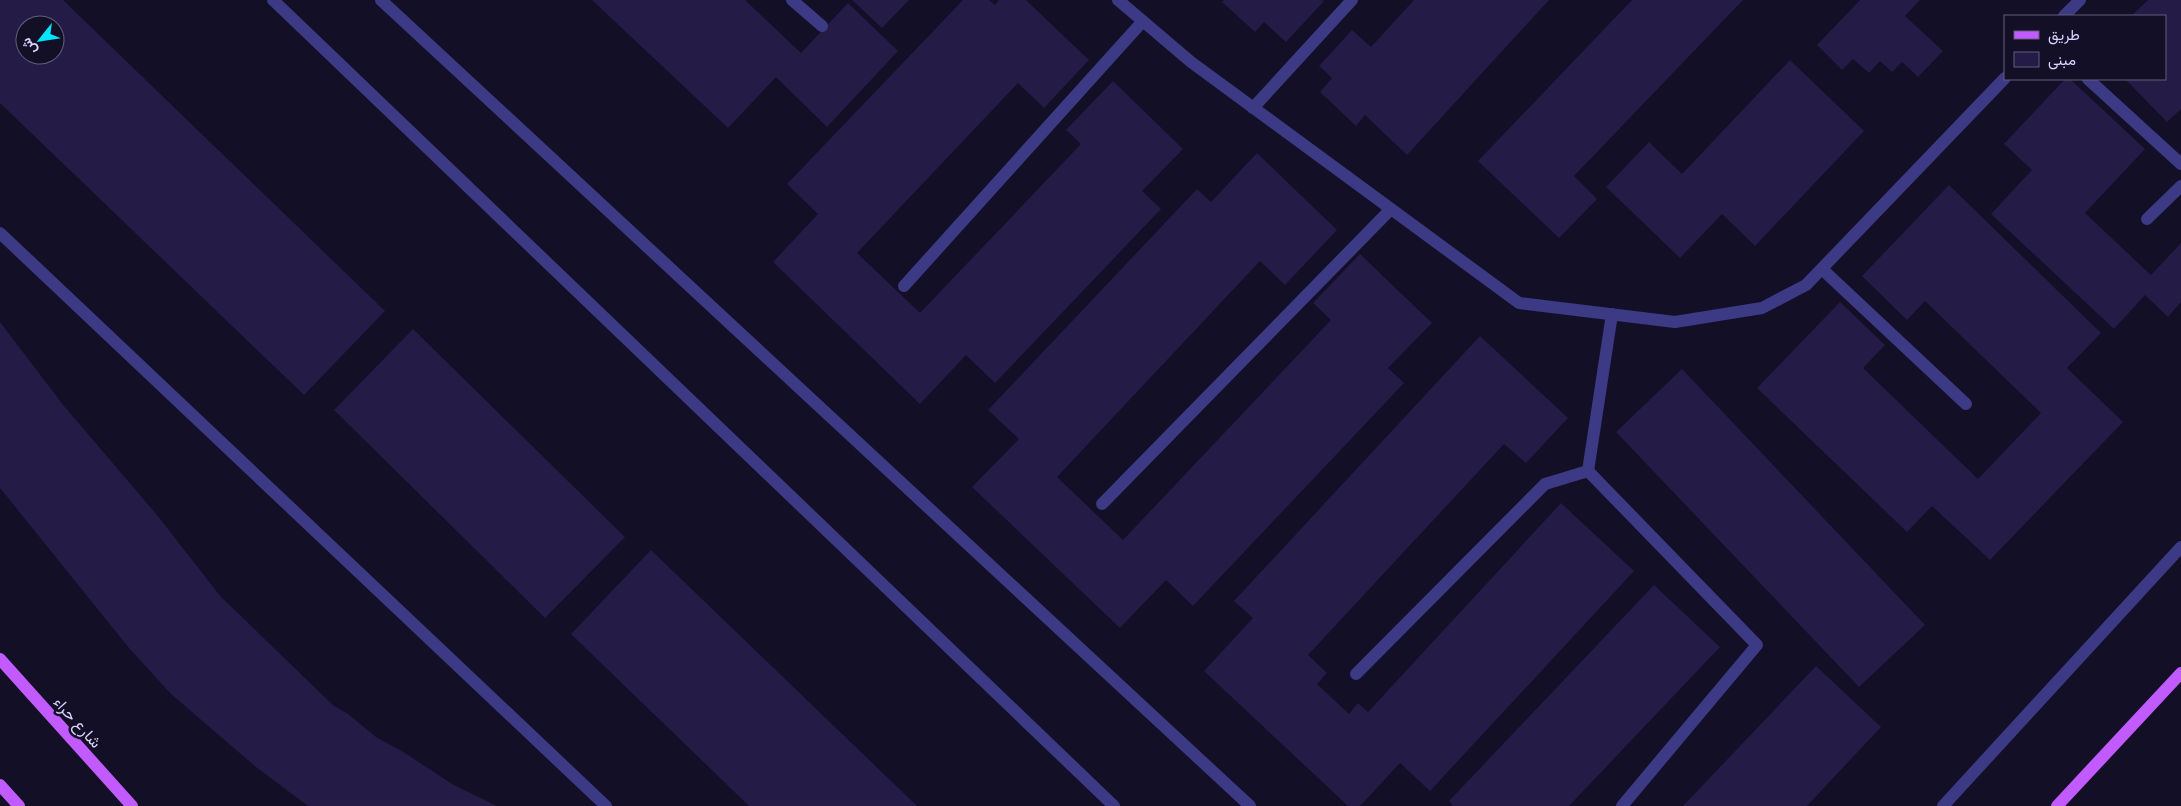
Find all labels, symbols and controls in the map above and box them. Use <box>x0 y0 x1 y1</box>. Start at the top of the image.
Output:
north arrow <box>15 15 65 65</box>
legend <box>2004 15 2166 80</box>
text: طريق <box>2048 24 2080 45</box>
text: ش <box>16 35 41 59</box>
text: مبنى <box>2048 49 2076 70</box>
street label: شارع حراء <box>48 691 107 753</box>

